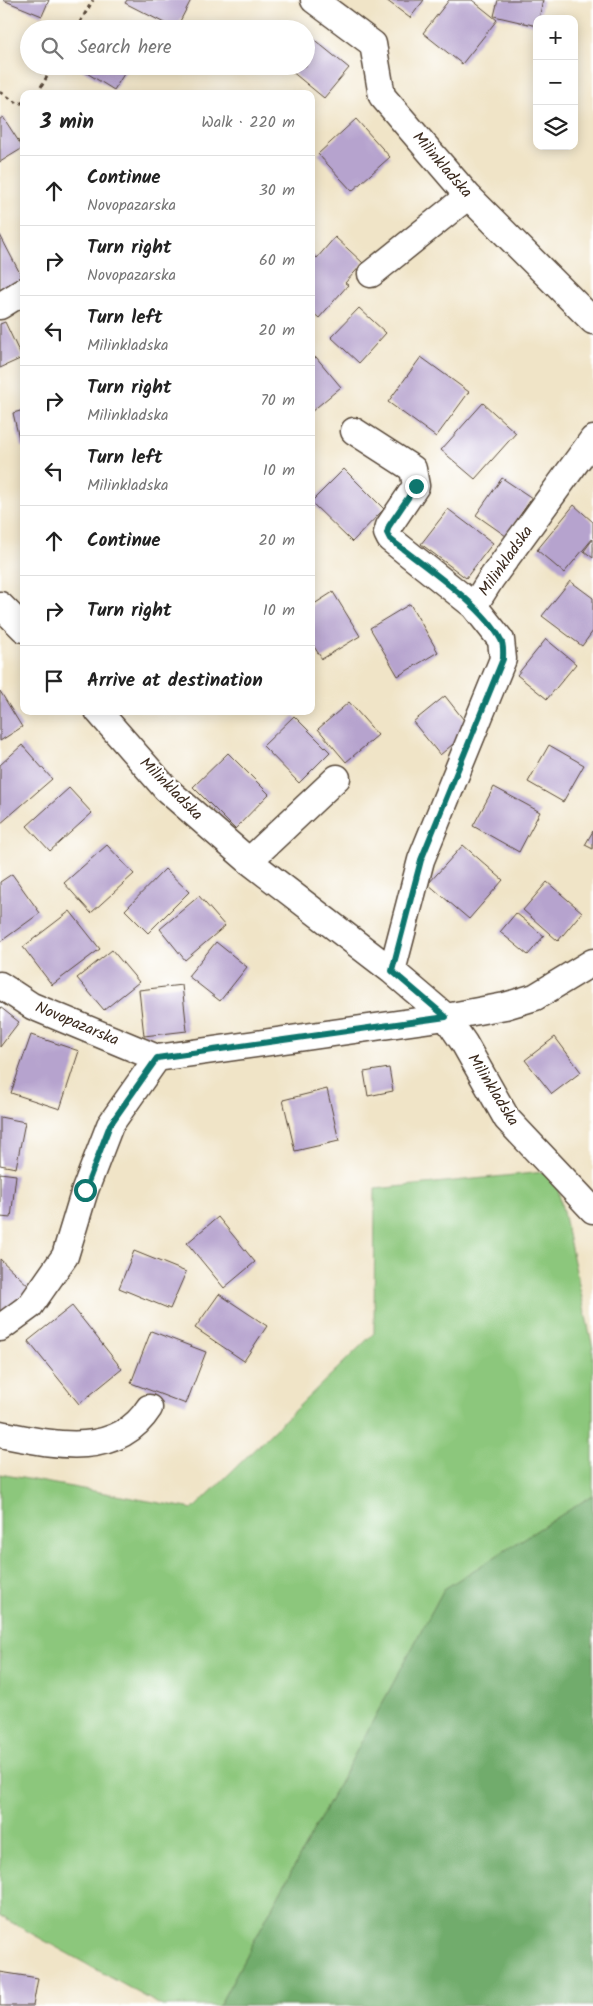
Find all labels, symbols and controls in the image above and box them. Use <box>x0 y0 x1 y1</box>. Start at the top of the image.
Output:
map controls <box>533 15 578 150</box>
button: + <box>533 15 578 60</box>
search box <box>20 20 315 75</box>
text: Search here <box>78 33 172 63</box>
icon: search <box>38 34 66 62</box>
button: − <box>533 60 578 105</box>
button: layers <box>533 105 578 150</box>
text: 3 min <box>40 106 94 139</box>
text: Walk · 220 m <box>201 110 295 135</box>
street label: Milinkladska <box>406 126 478 204</box>
text: Continue <box>87 163 160 193</box>
icon: ahead <box>40 177 68 205</box>
text: 30 m <box>259 178 295 203</box>
text: Novopazarska <box>87 193 176 218</box>
text: Turn right <box>87 233 172 263</box>
icon: right <box>40 247 68 275</box>
text: 60 m <box>259 248 295 273</box>
text: Novopazarska <box>87 263 176 288</box>
text: Turn left <box>87 303 162 333</box>
icon: left <box>40 317 68 345</box>
text: 20 m <box>259 318 295 343</box>
text: Milinkladska <box>87 333 168 358</box>
text: Turn right <box>87 373 172 403</box>
icon: right <box>40 387 68 415</box>
text: 70 m <box>260 388 295 413</box>
text: Milinkladska <box>87 403 168 428</box>
text: Turn left <box>87 443 162 473</box>
icon: left <box>40 457 68 485</box>
text: 10 m <box>263 458 295 483</box>
text: Milinkladska <box>87 473 168 498</box>
route end <box>405 475 428 498</box>
street label: Milinkladska <box>472 520 540 602</box>
text: Continue <box>87 526 160 556</box>
icon: ahead <box>40 527 68 555</box>
text: 20 m <box>259 528 295 553</box>
text: Turn right <box>87 596 172 626</box>
icon: right <box>40 597 68 625</box>
text: 10 m <box>263 598 295 623</box>
text: Arrive at destination <box>87 666 263 696</box>
icon: arrive <box>40 667 68 695</box>
street label: Milinkladska <box>133 751 209 827</box>
street label: Novopazarska <box>31 995 123 1053</box>
street label: Milinkladska <box>461 1049 525 1131</box>
route start <box>74 1179 97 1202</box>

